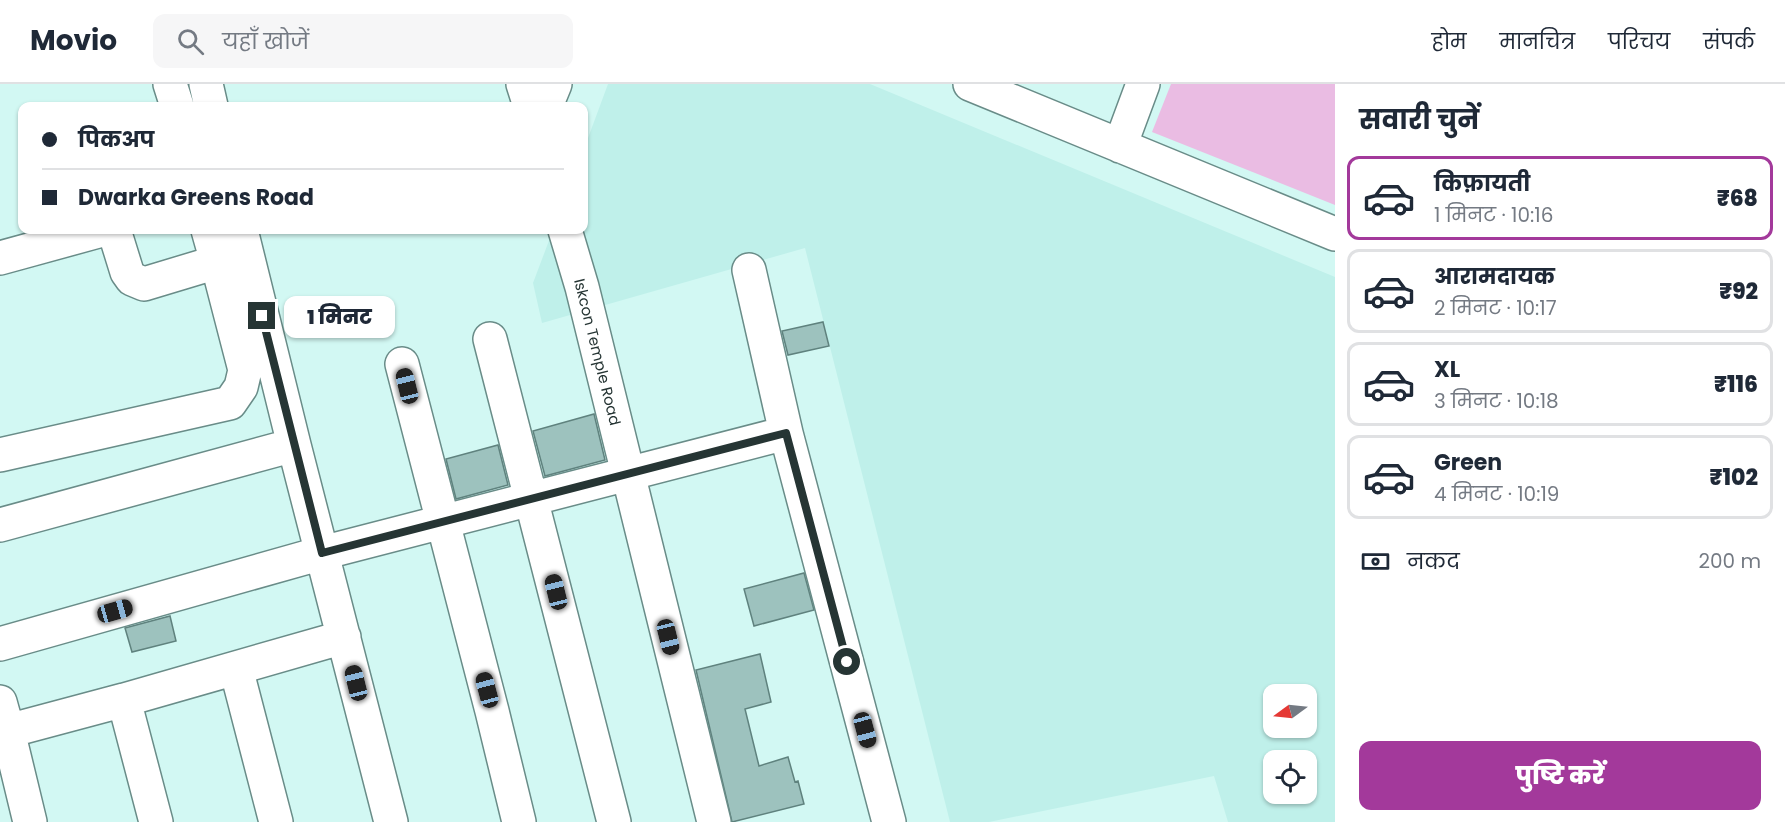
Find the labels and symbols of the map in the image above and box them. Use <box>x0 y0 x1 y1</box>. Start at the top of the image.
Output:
street label: Iskcon Temple Road <box>569 276 626 427</box>
callout: 1 मिनट <box>283 295 394 337</box>
route end <box>248 302 275 329</box>
car <box>394 366 420 406</box>
car <box>543 572 569 612</box>
car <box>95 597 135 625</box>
car <box>655 617 681 657</box>
route start <box>833 648 860 675</box>
car <box>343 663 369 703</box>
car <box>474 670 500 710</box>
north arrow <box>1263 684 1317 738</box>
car <box>852 710 878 750</box>

